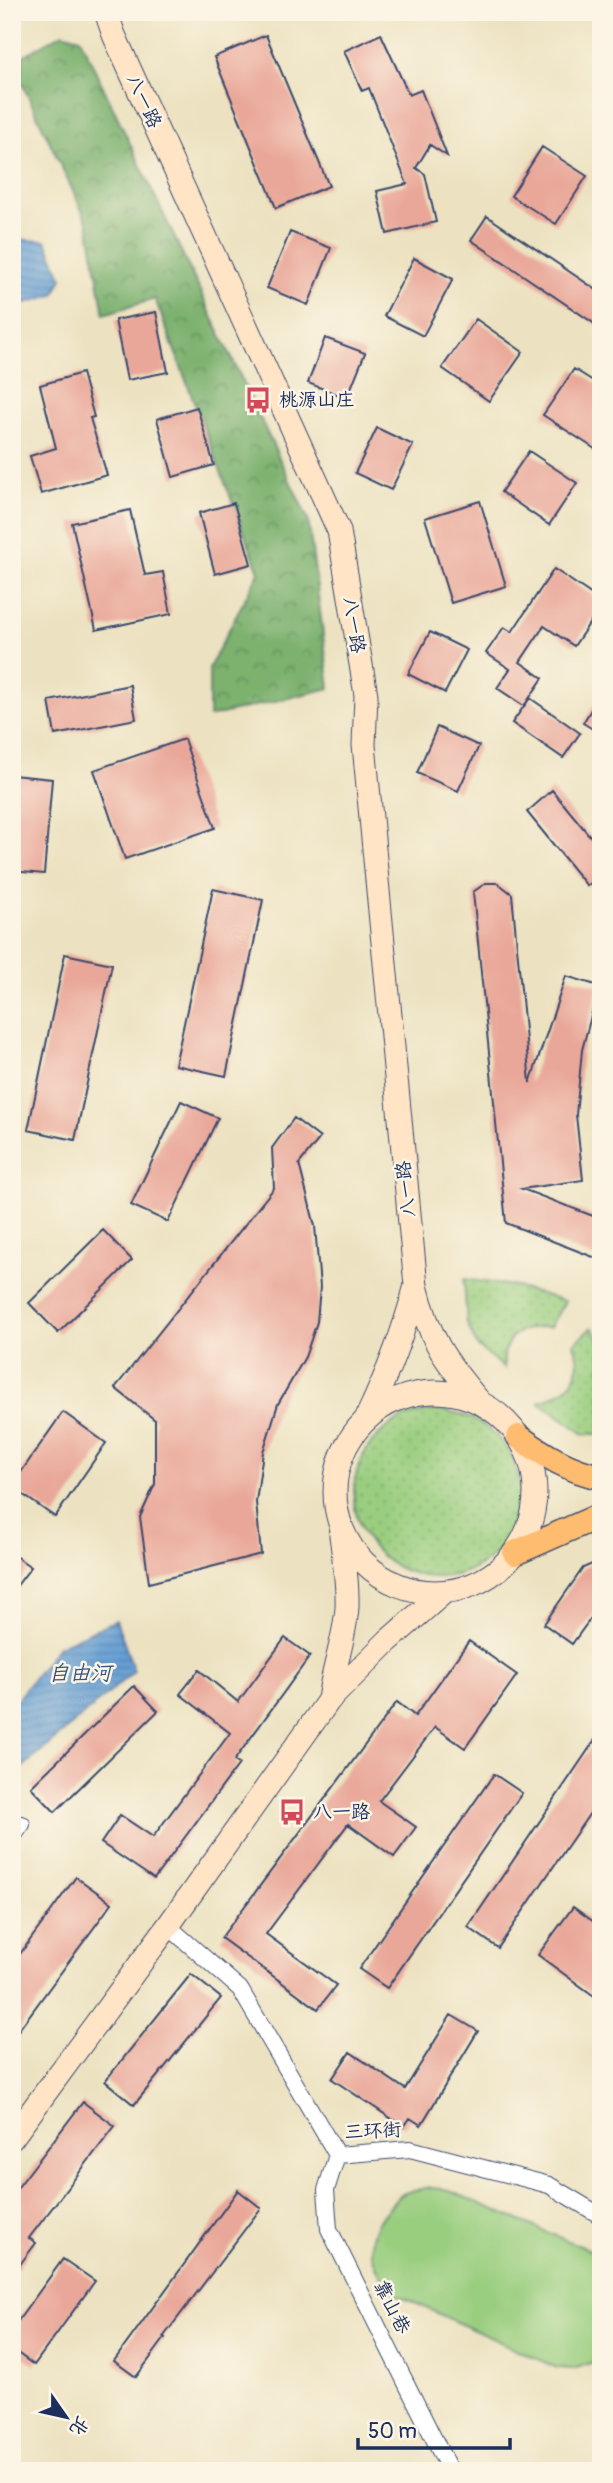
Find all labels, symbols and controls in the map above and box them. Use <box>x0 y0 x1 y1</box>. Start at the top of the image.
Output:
street label: 八一路 <box>121 70 167 132</box>
bus stop icon: 桃源山庄 <box>243 385 273 415</box>
place label: 桃源山庄 <box>279 388 355 412</box>
street label: 八一路 <box>338 595 370 655</box>
street label: 八一路 <box>391 1159 421 1219</box>
water label: 自由河 <box>49 1660 114 1687</box>
bus stop icon: 八一路 <box>277 1797 307 1827</box>
place label: 八一路 <box>313 1800 370 1824</box>
street label: 三环街 <box>344 2118 402 2144</box>
street label: 靠山巷 <box>368 2276 416 2338</box>
north arrow <box>32 2382 102 2452</box>
scale bar <box>358 2406 510 2450</box>
text: 北 <box>64 2411 95 2441</box>
text: 50 m <box>368 2418 417 2445</box>

